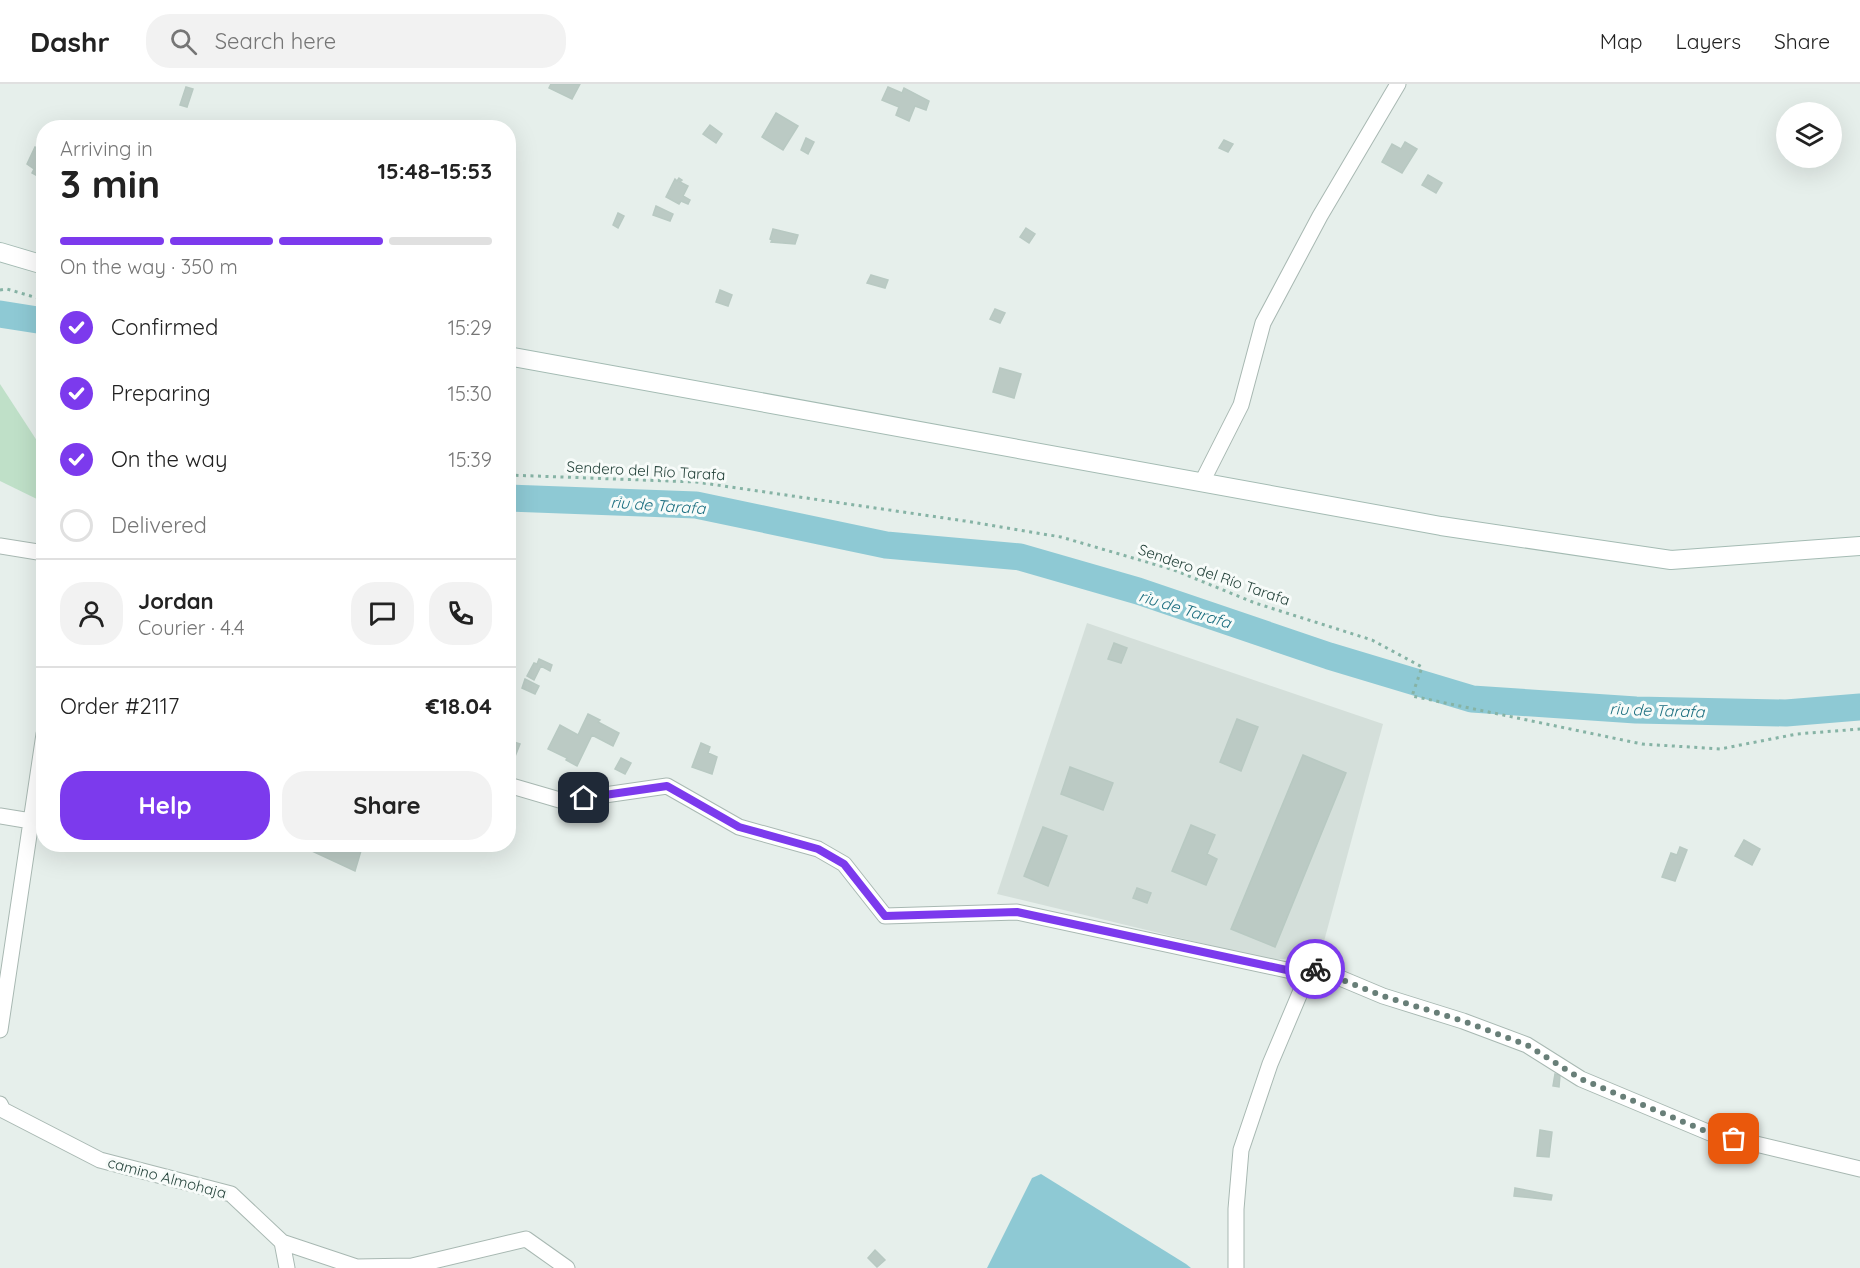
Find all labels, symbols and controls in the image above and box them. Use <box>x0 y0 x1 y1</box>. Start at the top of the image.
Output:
search box <box>146 14 566 68</box>
text: Dashr <box>30 24 110 59</box>
icon: search <box>167 25 200 58</box>
text: Search here <box>215 27 336 55</box>
text: Map <box>1600 28 1643 54</box>
text: Layers <box>1676 28 1741 54</box>
text: Share <box>1774 28 1830 54</box>
map controls <box>1776 102 1842 168</box>
button: layers <box>1776 102 1842 168</box>
text: Arriving in <box>60 136 153 161</box>
text: 15:48–15:53 <box>378 157 492 185</box>
text: 3 min <box>60 159 160 208</box>
text: On the way · 350 m <box>60 254 238 279</box>
icon: check <box>60 311 93 344</box>
text: Confirmed <box>111 313 218 341</box>
text: 15:29 <box>448 315 492 340</box>
icon: check <box>60 377 93 410</box>
text: Preparing <box>111 379 211 407</box>
text: 15:30 <box>448 381 492 406</box>
icon: check <box>60 443 93 476</box>
text: On the way <box>111 445 227 473</box>
text: 15:39 <box>448 447 492 472</box>
street label: Sendero del Río Tarafa <box>566 457 726 484</box>
water label: riu de Tarafa <box>610 492 707 518</box>
text: Delivered <box>111 511 207 539</box>
street label: Sendero del Río Tarafa <box>1136 540 1292 609</box>
button: person <box>60 582 123 645</box>
button: chat <box>351 582 414 645</box>
button: phone <box>429 582 492 645</box>
water label: riu de Tarafa <box>1137 586 1235 633</box>
text: Jordan <box>138 587 214 615</box>
text: Courier · 4.4 <box>138 615 244 640</box>
text: Order #2117 <box>60 692 179 720</box>
text: €18.04 <box>426 692 492 720</box>
water label: riu de Tarafa <box>1609 698 1706 722</box>
button: Help <box>60 771 270 840</box>
button: Share <box>282 771 492 840</box>
pin <box>558 772 609 823</box>
icon: home <box>567 781 600 814</box>
courier <box>1285 939 1345 999</box>
icon: bike <box>1299 953 1332 986</box>
pin <box>1708 1113 1759 1164</box>
icon: bag <box>1717 1122 1750 1155</box>
street label: camino Almohaja <box>106 1153 229 1203</box>

